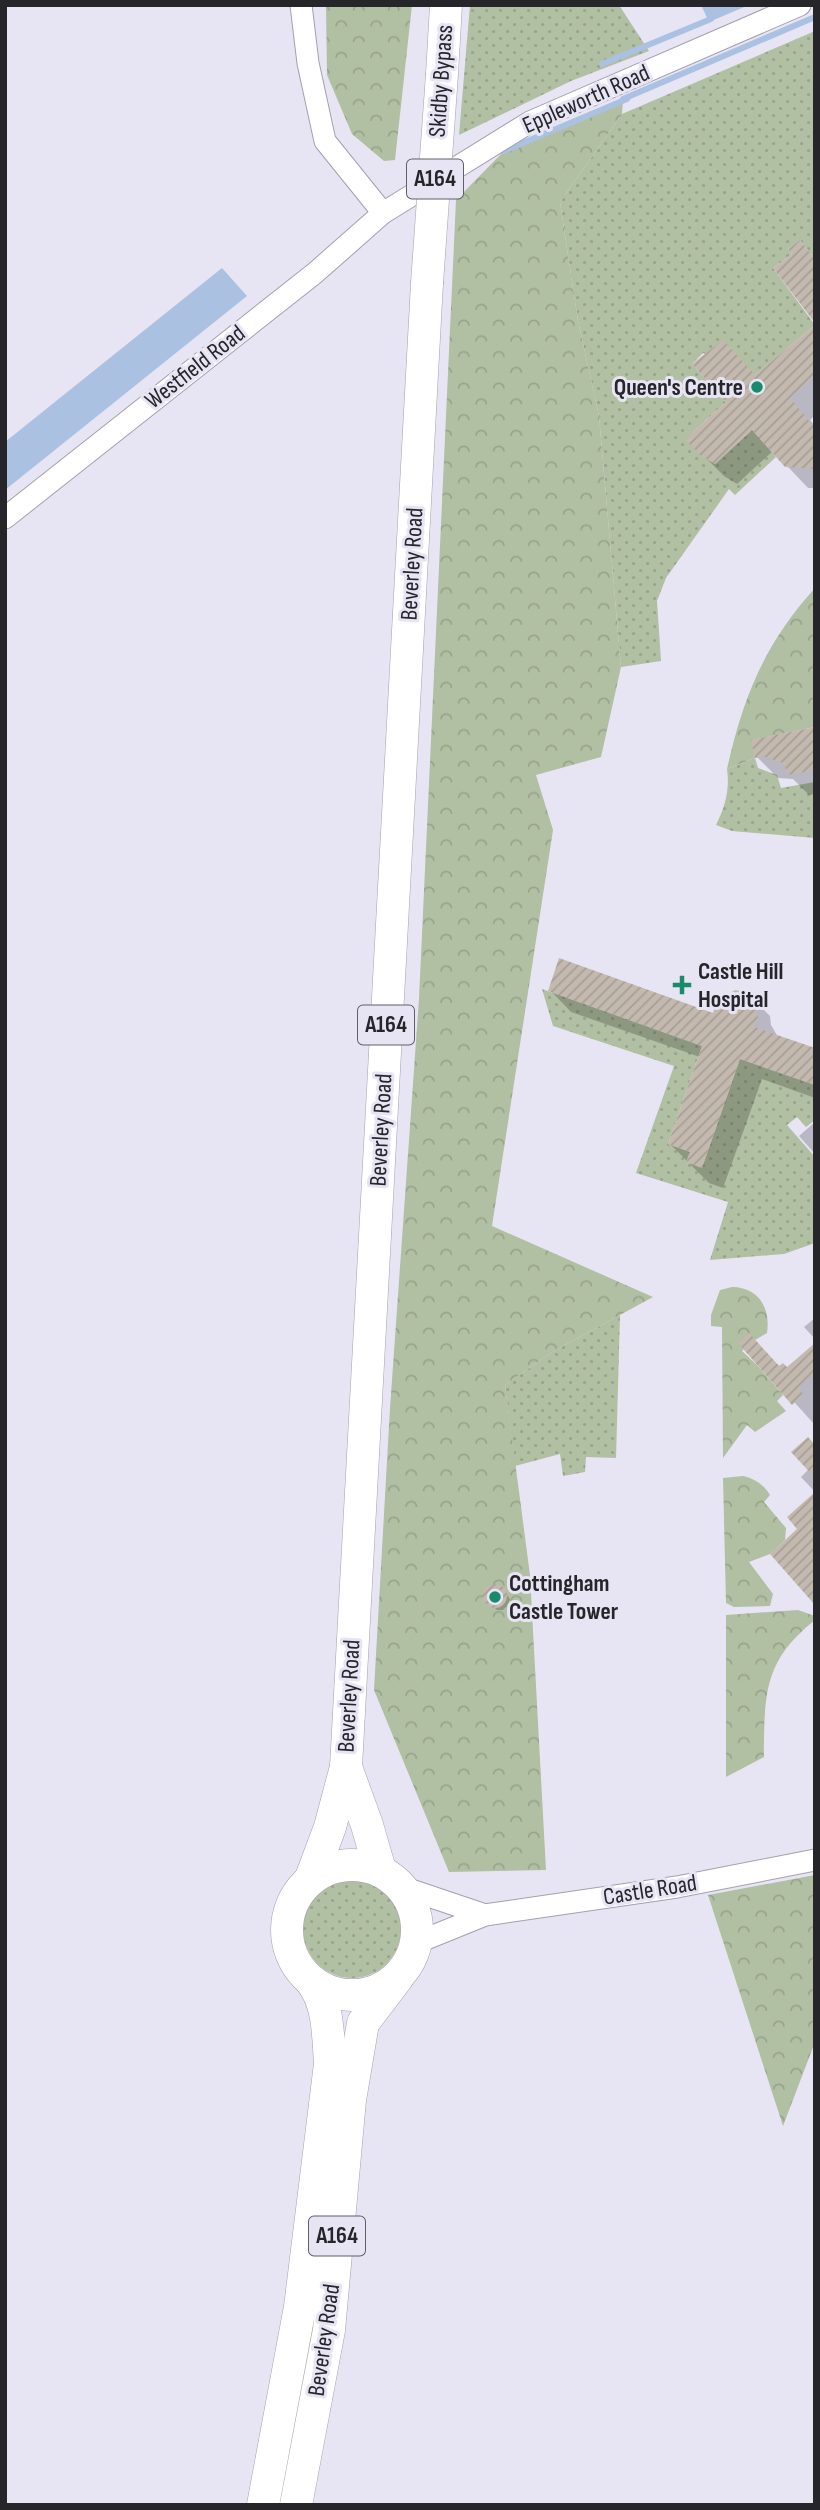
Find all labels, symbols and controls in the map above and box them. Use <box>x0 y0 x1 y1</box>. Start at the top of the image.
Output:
street label: Skidby Bypass <box>423 24 459 138</box>
street label: Eppleworth Road <box>518 58 654 140</box>
road number: A164 <box>407 160 463 198</box>
street label: Westfield Road <box>139 319 251 415</box>
place label: Queen's Centre <box>614 373 743 402</box>
marker: Queen's Centre <box>749 379 765 395</box>
street label: Beverley Road <box>395 507 429 621</box>
place label: Castle Hill Hospital <box>698 957 783 1014</box>
marker: Castle Hill Hospital <box>672 975 692 995</box>
road number: A164 <box>358 1006 414 1044</box>
street label: Beverley Road <box>364 1073 398 1187</box>
place label: Cottingham Castle Tower <box>509 1569 619 1626</box>
marker: Cottingham Castle Tower <box>487 1589 503 1605</box>
street label: Beverley Road <box>332 1639 366 1753</box>
street label: Castle Road <box>601 1868 699 1912</box>
road number: A164 <box>309 2216 365 2256</box>
street label: Beverley Road <box>302 2282 346 2398</box>

